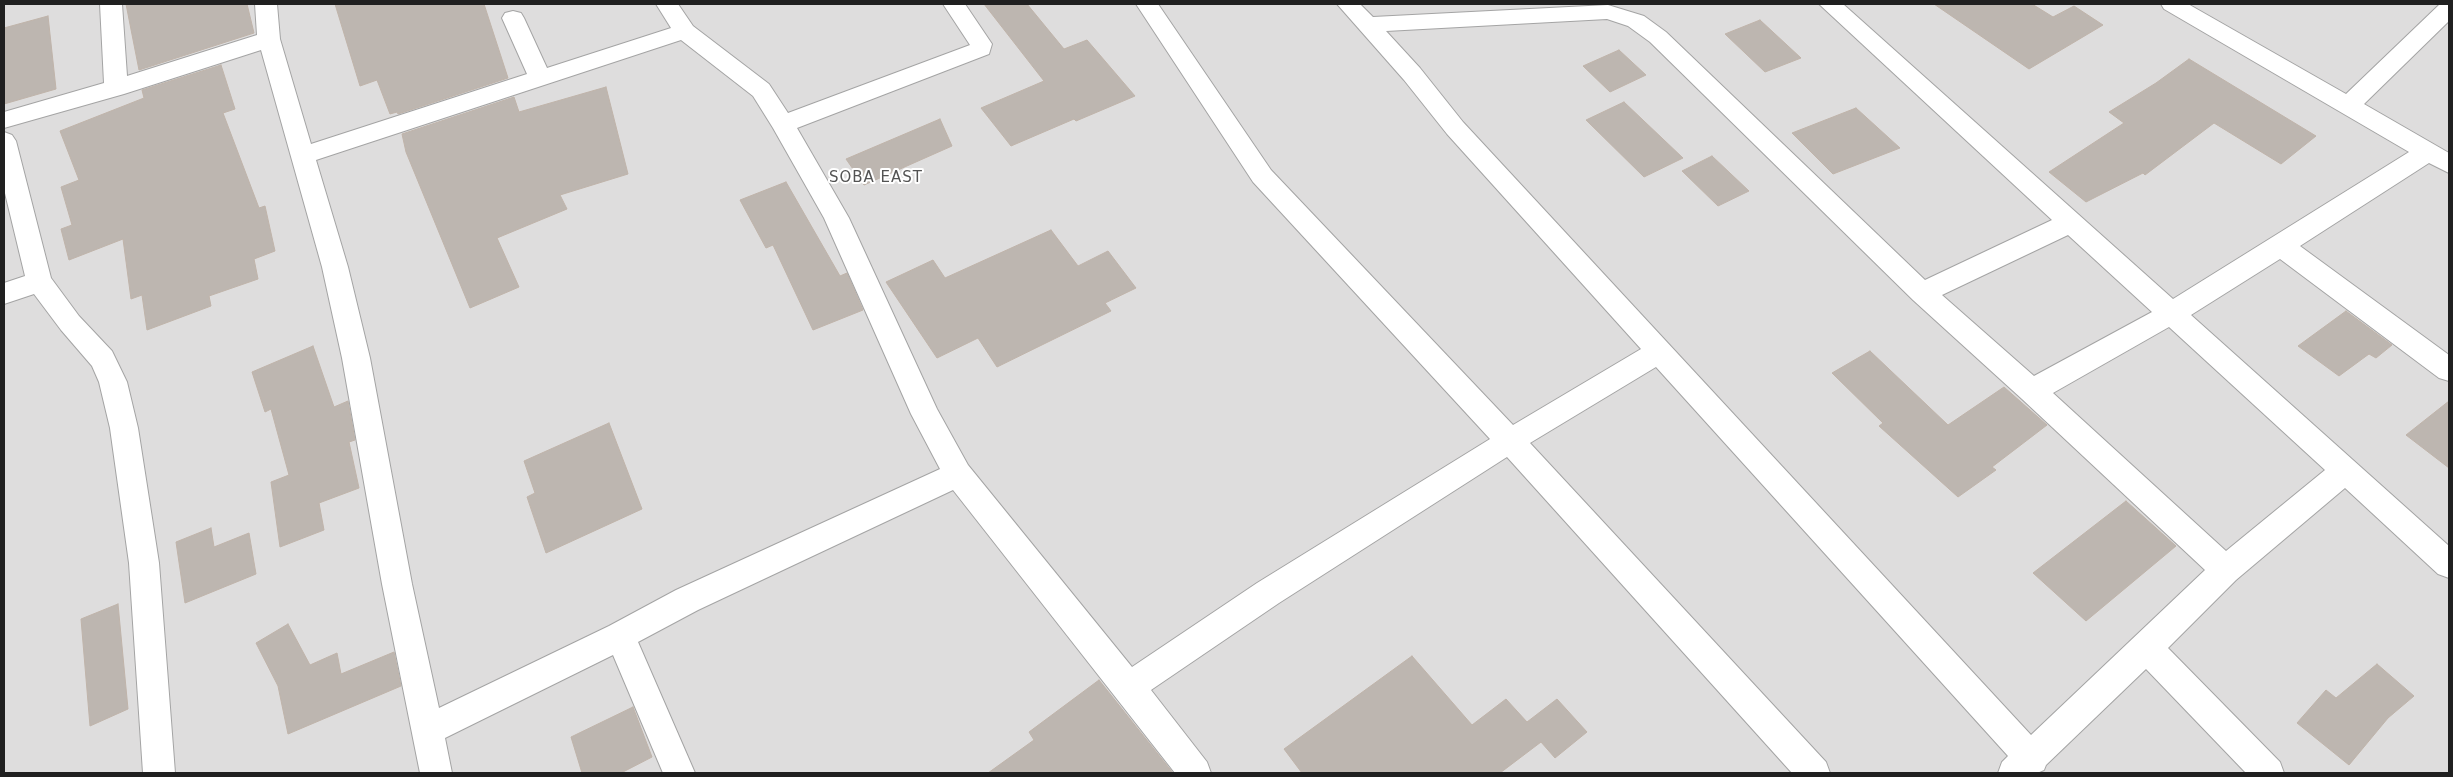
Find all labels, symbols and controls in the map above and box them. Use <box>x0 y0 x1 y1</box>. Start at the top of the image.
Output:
district label: SOBA EAST <box>828 169 924 187</box>

